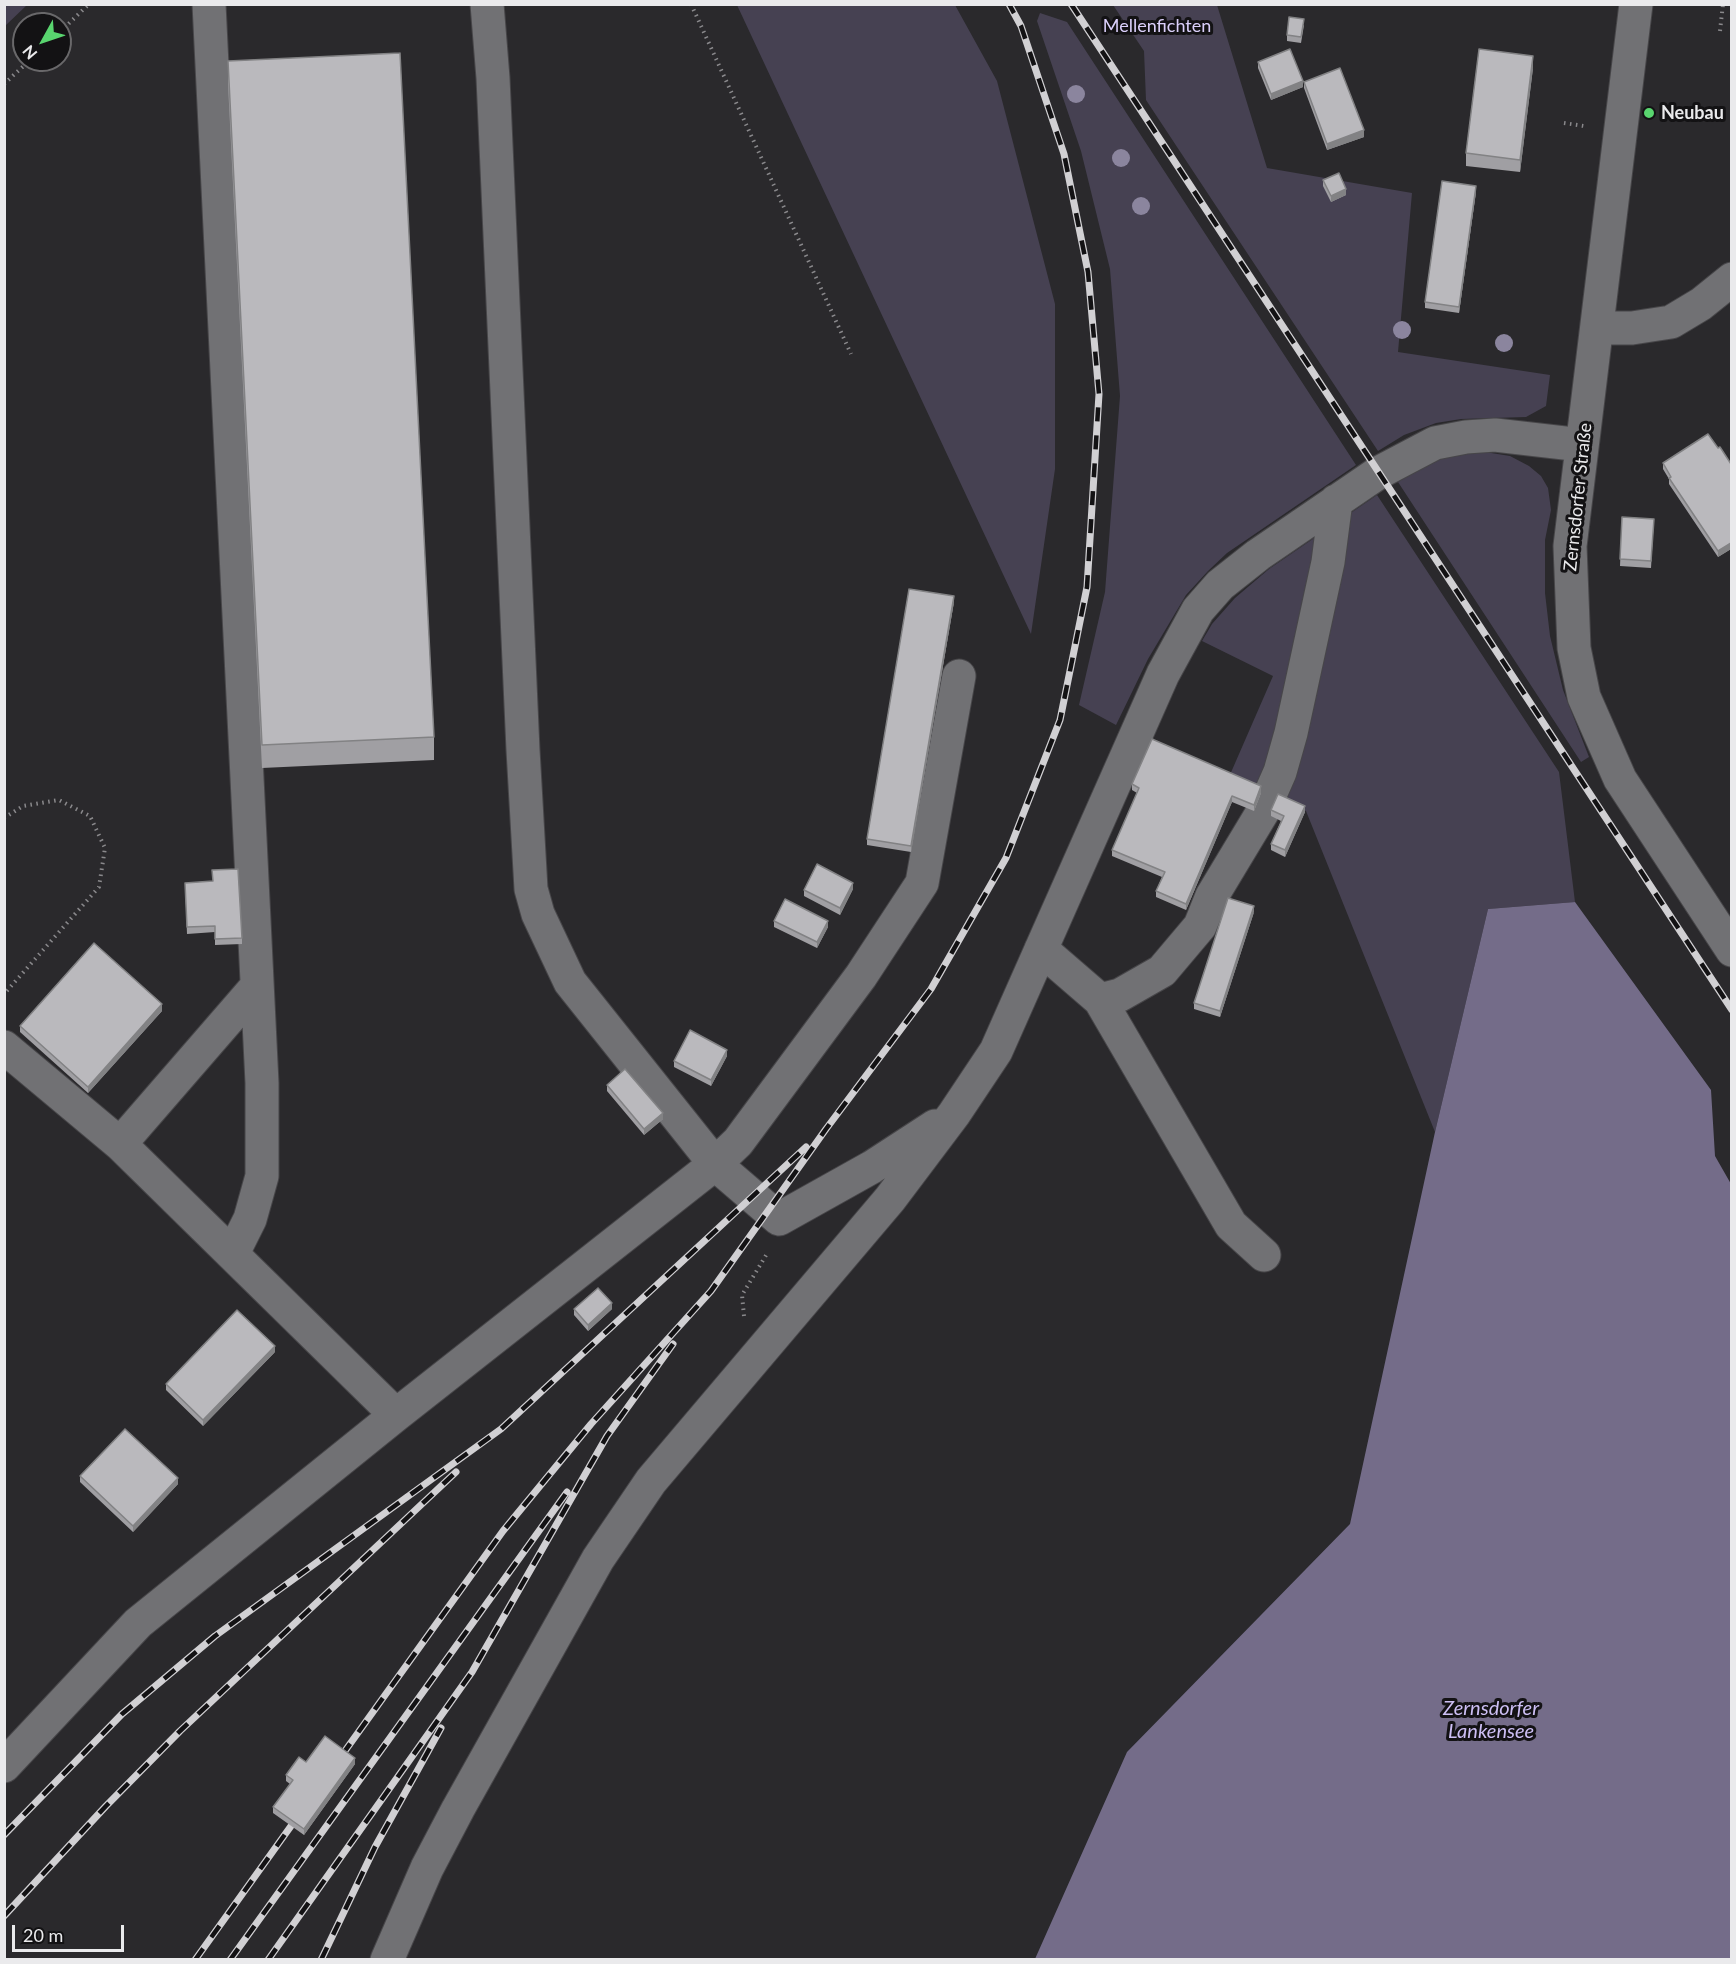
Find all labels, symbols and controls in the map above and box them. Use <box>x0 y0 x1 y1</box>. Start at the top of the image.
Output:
north arrow <box>12 12 72 72</box>
park label: Mellenfichten <box>1103 15 1211 37</box>
text: N <box>18 42 41 63</box>
place label: Neubau <box>1661 102 1724 124</box>
marker: Neubau <box>1642 106 1656 120</box>
street label: Zernsdorfer Straße <box>1559 422 1597 572</box>
water label: Zernsdorfer Lankensee <box>1443 1697 1539 1744</box>
scale bar <box>15 1913 128 1951</box>
text: 20 m <box>23 1924 63 1946</box>

